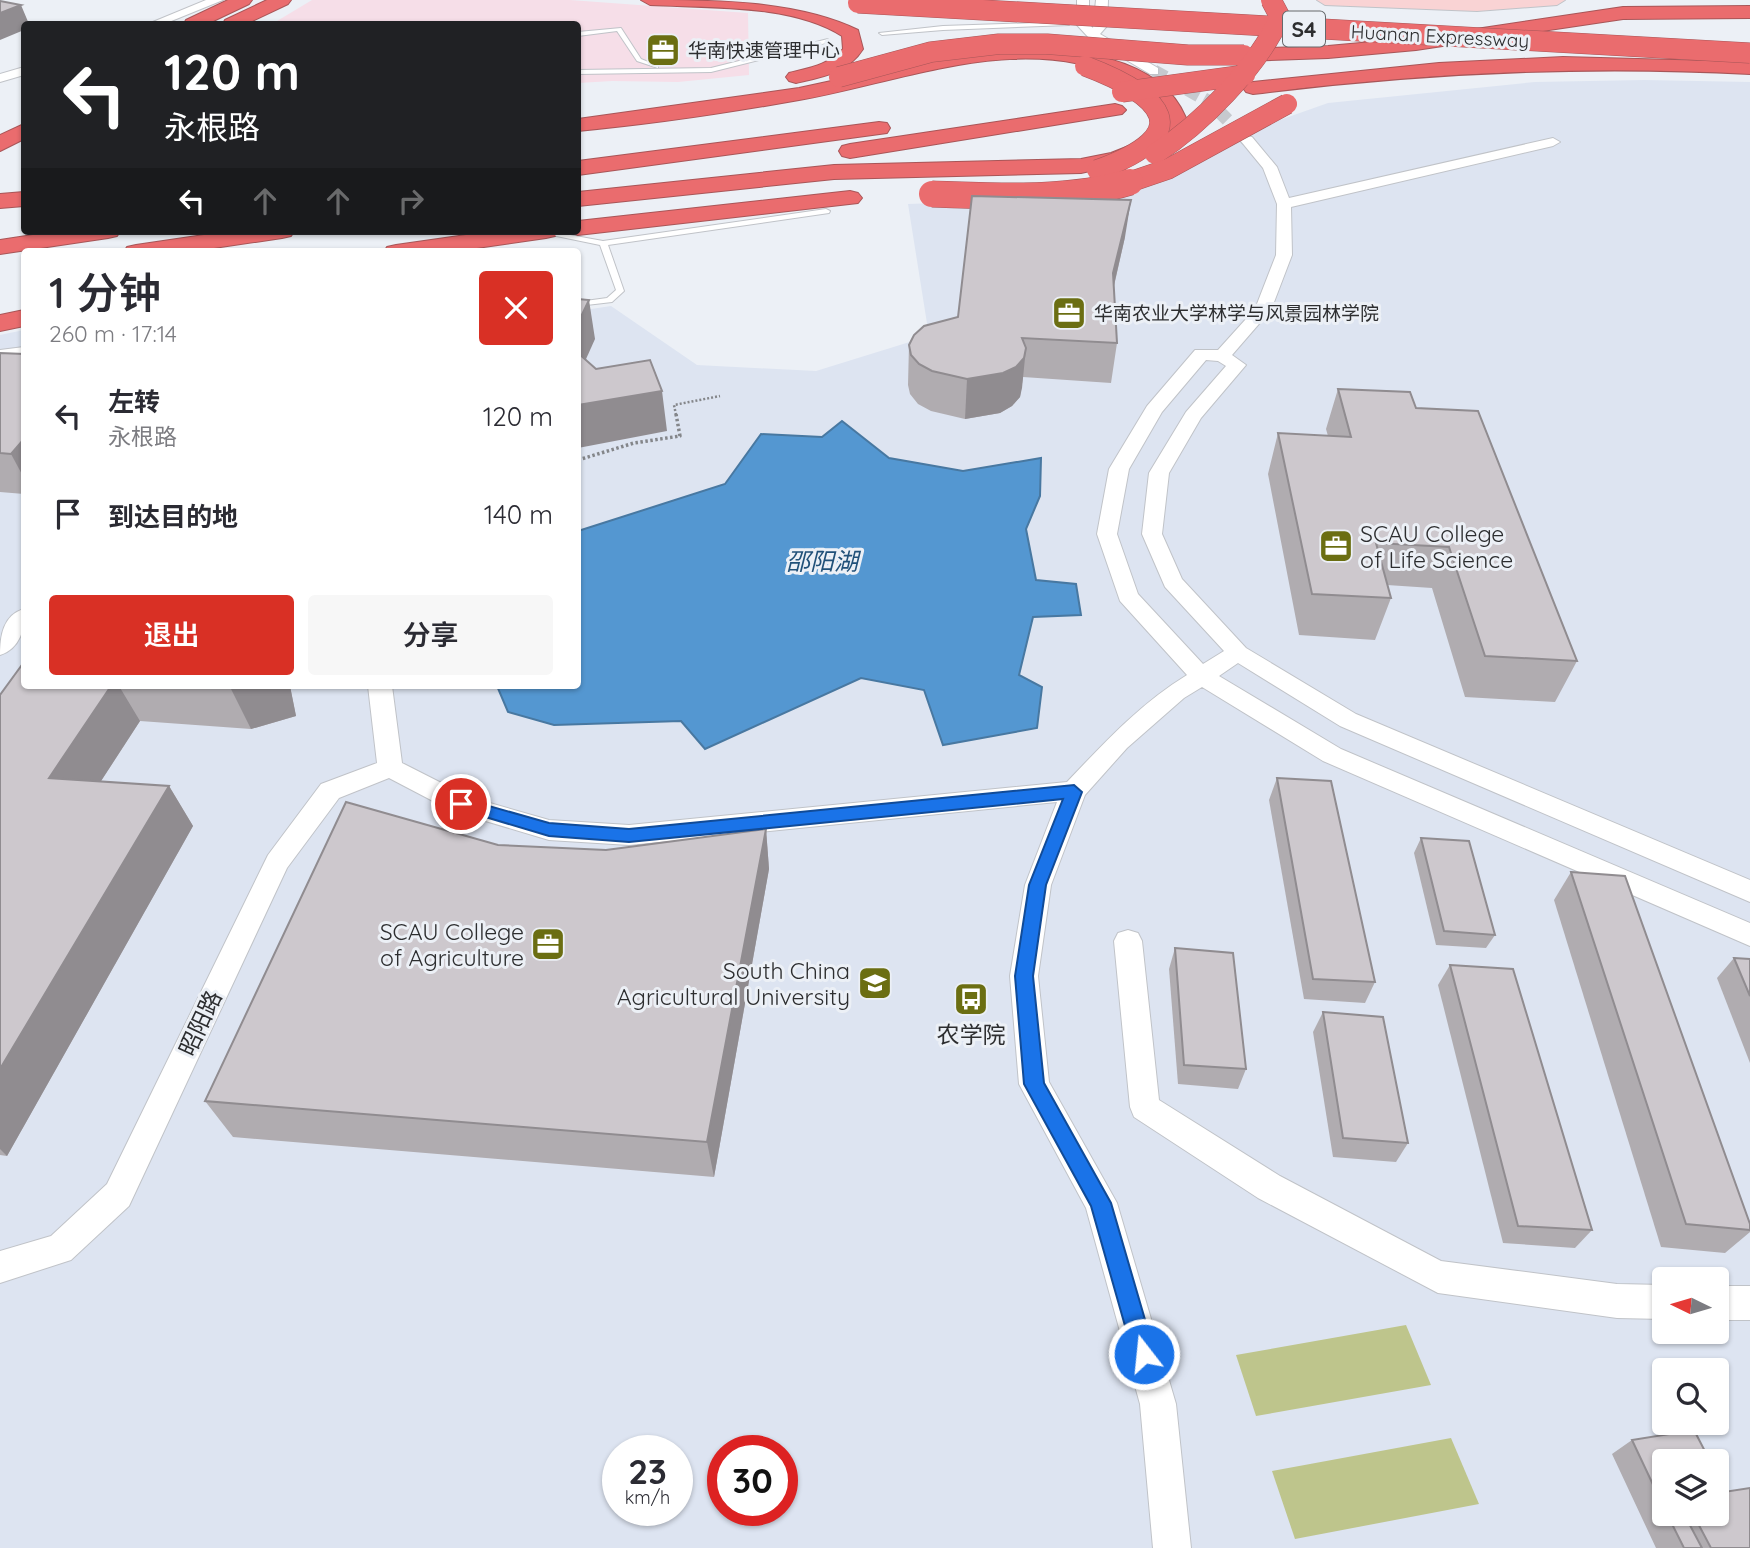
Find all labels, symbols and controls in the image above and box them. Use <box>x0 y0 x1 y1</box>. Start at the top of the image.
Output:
road number: S4 <box>1283 12 1325 46</box>
street label: Huanan Expressway <box>1350 19 1530 53</box>
office icon: 华南快速管理中心 <box>644 31 682 69</box>
place label: 华南快速管理中心 <box>688 38 840 62</box>
text: 120 m <box>164 41 300 102</box>
icon: left <box>49 49 140 140</box>
text: 永根路 <box>164 107 260 147</box>
icon: left <box>173 182 211 220</box>
icon: ahead <box>246 182 284 220</box>
icon: ahead <box>319 182 357 220</box>
icon: right <box>392 182 430 220</box>
text: 1 分钟 <box>49 266 161 319</box>
button: close <box>479 271 553 345</box>
office icon: 华南农业大学林学与风景园林学院 <box>1050 294 1088 332</box>
place label: 华南农业大学林学与风景园林学院 <box>1094 301 1379 325</box>
text: 260 m · 17:14 <box>49 319 177 348</box>
text: 左转 <box>108 385 160 418</box>
icon: left <box>49 397 87 435</box>
text: 120 m <box>483 400 553 433</box>
text: 永根路 <box>108 422 177 451</box>
icon: arrive <box>49 495 87 533</box>
text: 140 m <box>484 498 553 531</box>
text: 到达目的地 <box>108 500 238 533</box>
place label: SCAU College of Life Science <box>1360 519 1513 574</box>
office icon: SCAU College of Life Science <box>1317 527 1355 565</box>
water label: 邵阳湖 <box>786 546 862 576</box>
button: 退出 <box>49 595 294 675</box>
button: 分享 <box>308 595 553 675</box>
pin <box>431 774 491 834</box>
icon: arrive <box>442 785 480 823</box>
place label: SCAU College of Agriculture <box>380 917 524 972</box>
office icon: SCAU College of Agriculture <box>529 925 567 963</box>
place label: South China Agricultural University <box>617 956 850 1011</box>
school or university icon: South China Agricultural University <box>856 964 894 1002</box>
bus stop icon: 农学院 <box>952 980 990 1018</box>
street label: 昭阳路 <box>172 986 228 1060</box>
place label: 农学院 <box>937 1020 1006 1049</box>
north arrow <box>1652 1267 1729 1344</box>
map controls <box>1652 1267 1729 1526</box>
position arrow <box>1107 1317 1181 1391</box>
button: search <box>1652 1358 1729 1435</box>
speed limit sign: 30 <box>707 1435 798 1526</box>
text: 23 <box>628 1449 667 1493</box>
button: layers <box>1652 1449 1729 1526</box>
text: km/h <box>625 1486 670 1509</box>

